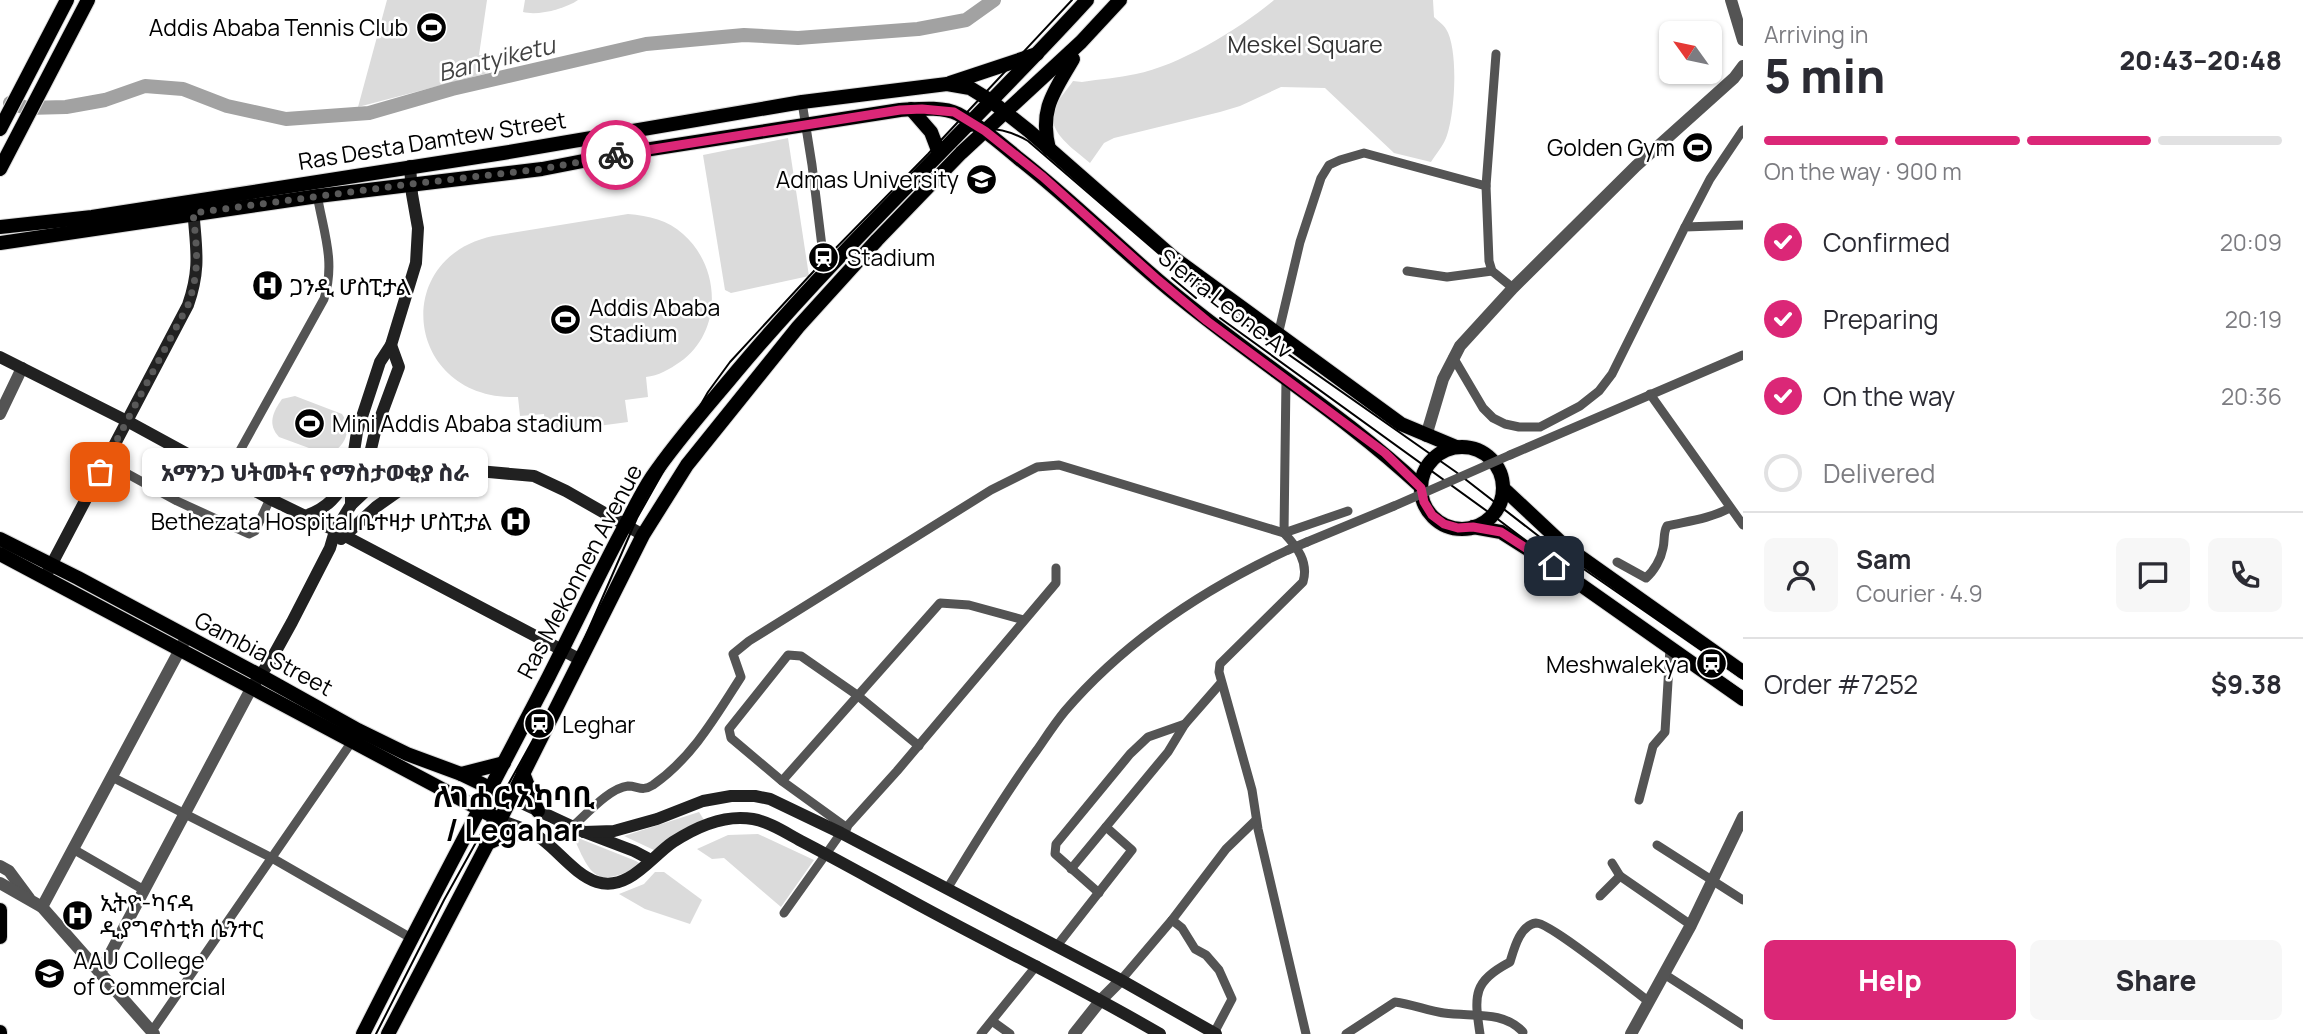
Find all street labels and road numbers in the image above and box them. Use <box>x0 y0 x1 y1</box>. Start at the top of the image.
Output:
street label: Ras Desta Damtew Street <box>296 103 568 177</box>
street label: Sierra Leone Av <box>1152 240 1300 366</box>
street label: Ras Mekonnen Avenue <box>509 458 649 684</box>
street label: Gambia Street <box>189 603 339 703</box>

